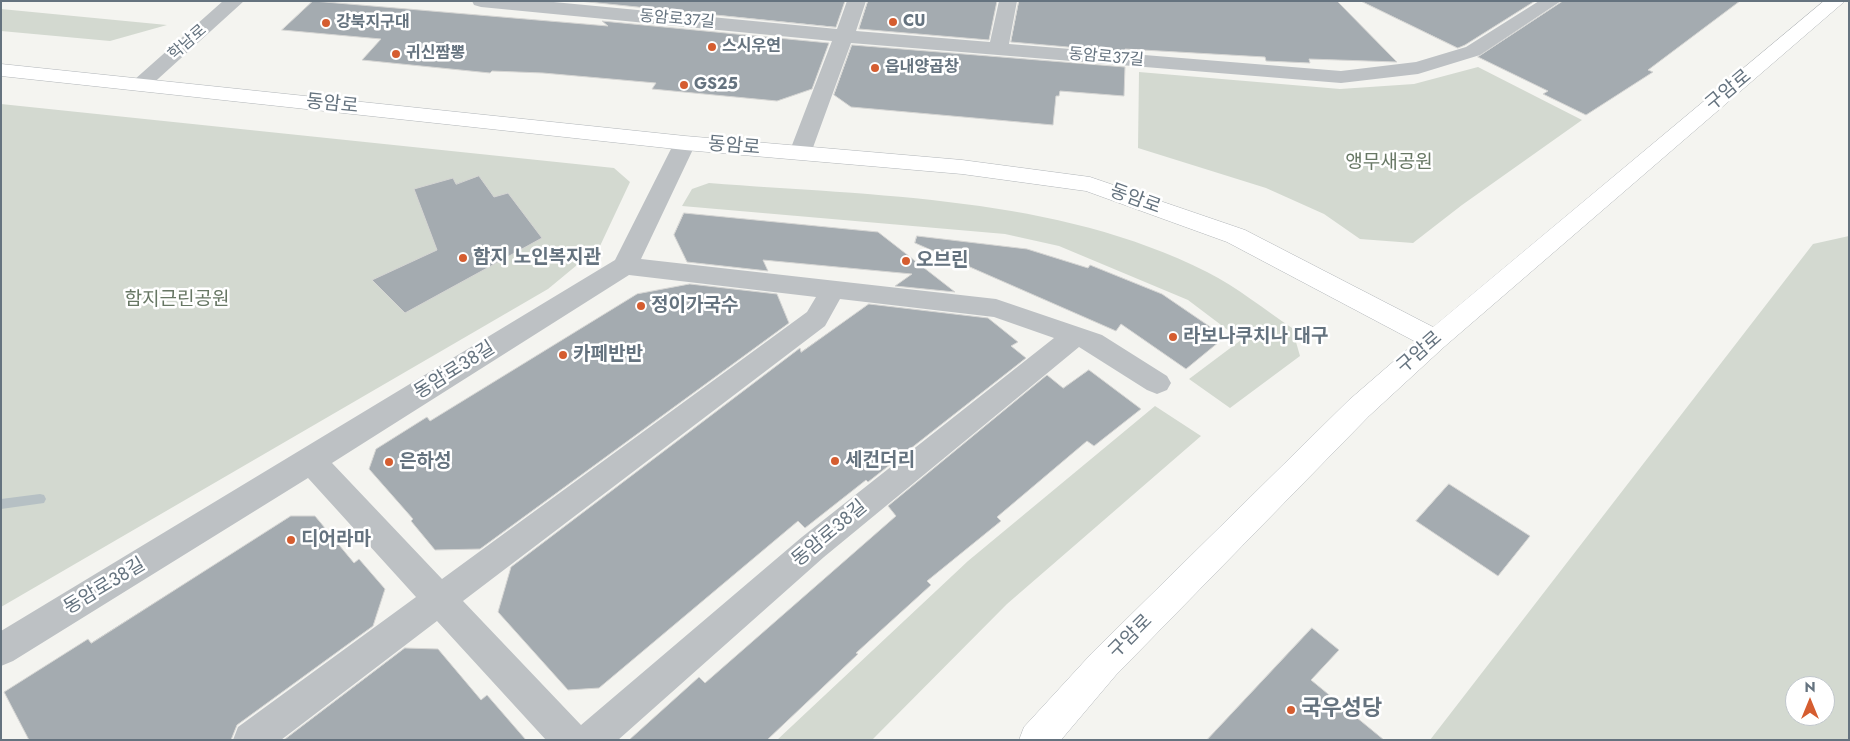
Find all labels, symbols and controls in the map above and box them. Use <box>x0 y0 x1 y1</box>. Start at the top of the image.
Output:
street label: 동암로37길 <box>638 7 716 33</box>
place label: CU <box>903 12 925 32</box>
place label: 강북지구대 <box>336 13 410 33</box>
marker: CU <box>887 16 899 28</box>
marker: 강북지구대 <box>320 17 332 29</box>
street label: 학남로 <box>165 21 211 65</box>
place label: 스시우연 <box>722 37 781 57</box>
marker: 스시우연 <box>706 41 718 53</box>
place label: 귀신짬뽕 <box>406 44 465 64</box>
street label: 동암로37길 <box>1067 45 1145 71</box>
marker: 귀신짬뽕 <box>390 48 402 60</box>
place label: 읍내양곱창 <box>885 58 959 78</box>
marker: 읍내양곱창 <box>869 62 881 74</box>
street label: 구암로 <box>1702 65 1756 117</box>
place label: GS25 <box>694 75 738 95</box>
marker: GS25 <box>678 79 690 91</box>
street label: 동암로 <box>305 91 359 119</box>
street label: 동암로 <box>707 133 761 161</box>
park label: 앵무새공원 <box>1345 152 1433 174</box>
street label: 동암로 <box>1106 180 1164 220</box>
place label: 함지 노인복지관 <box>473 247 601 269</box>
place label: 오브린 <box>916 250 968 272</box>
marker: 함지 노인복지관 <box>457 252 469 264</box>
marker: 오브린 <box>900 255 912 267</box>
park label: 함지근린공원 <box>125 289 229 311</box>
place label: 정이가국수 <box>651 295 738 317</box>
marker: 정이가국수 <box>635 300 647 312</box>
place label: 라보나쿠치나 대구 <box>1183 326 1329 348</box>
street label: 구암로 <box>1393 327 1447 379</box>
marker: 라보나쿠치나 대구 <box>1167 331 1179 343</box>
street label: 동암로38길 <box>411 337 499 405</box>
place label: 카페반반 <box>573 344 643 366</box>
marker: 카페반반 <box>557 349 569 361</box>
place label: 세컨더리 <box>845 450 915 472</box>
place label: 은하성 <box>399 451 451 473</box>
marker: 세컨더리 <box>829 455 841 467</box>
marker: 은하성 <box>383 456 395 468</box>
street label: 동암로38길 <box>788 496 872 572</box>
place label: 디어라마 <box>301 529 371 551</box>
marker: 디어라마 <box>285 534 297 546</box>
street label: 동암로38길 <box>60 554 150 620</box>
street label: 구암로 <box>1104 610 1158 664</box>
north arrow <box>1785 676 1835 726</box>
text: N <box>1804 677 1816 697</box>
place label: 국우성당 <box>1301 697 1382 723</box>
marker: 국우성당 <box>1285 704 1297 716</box>

